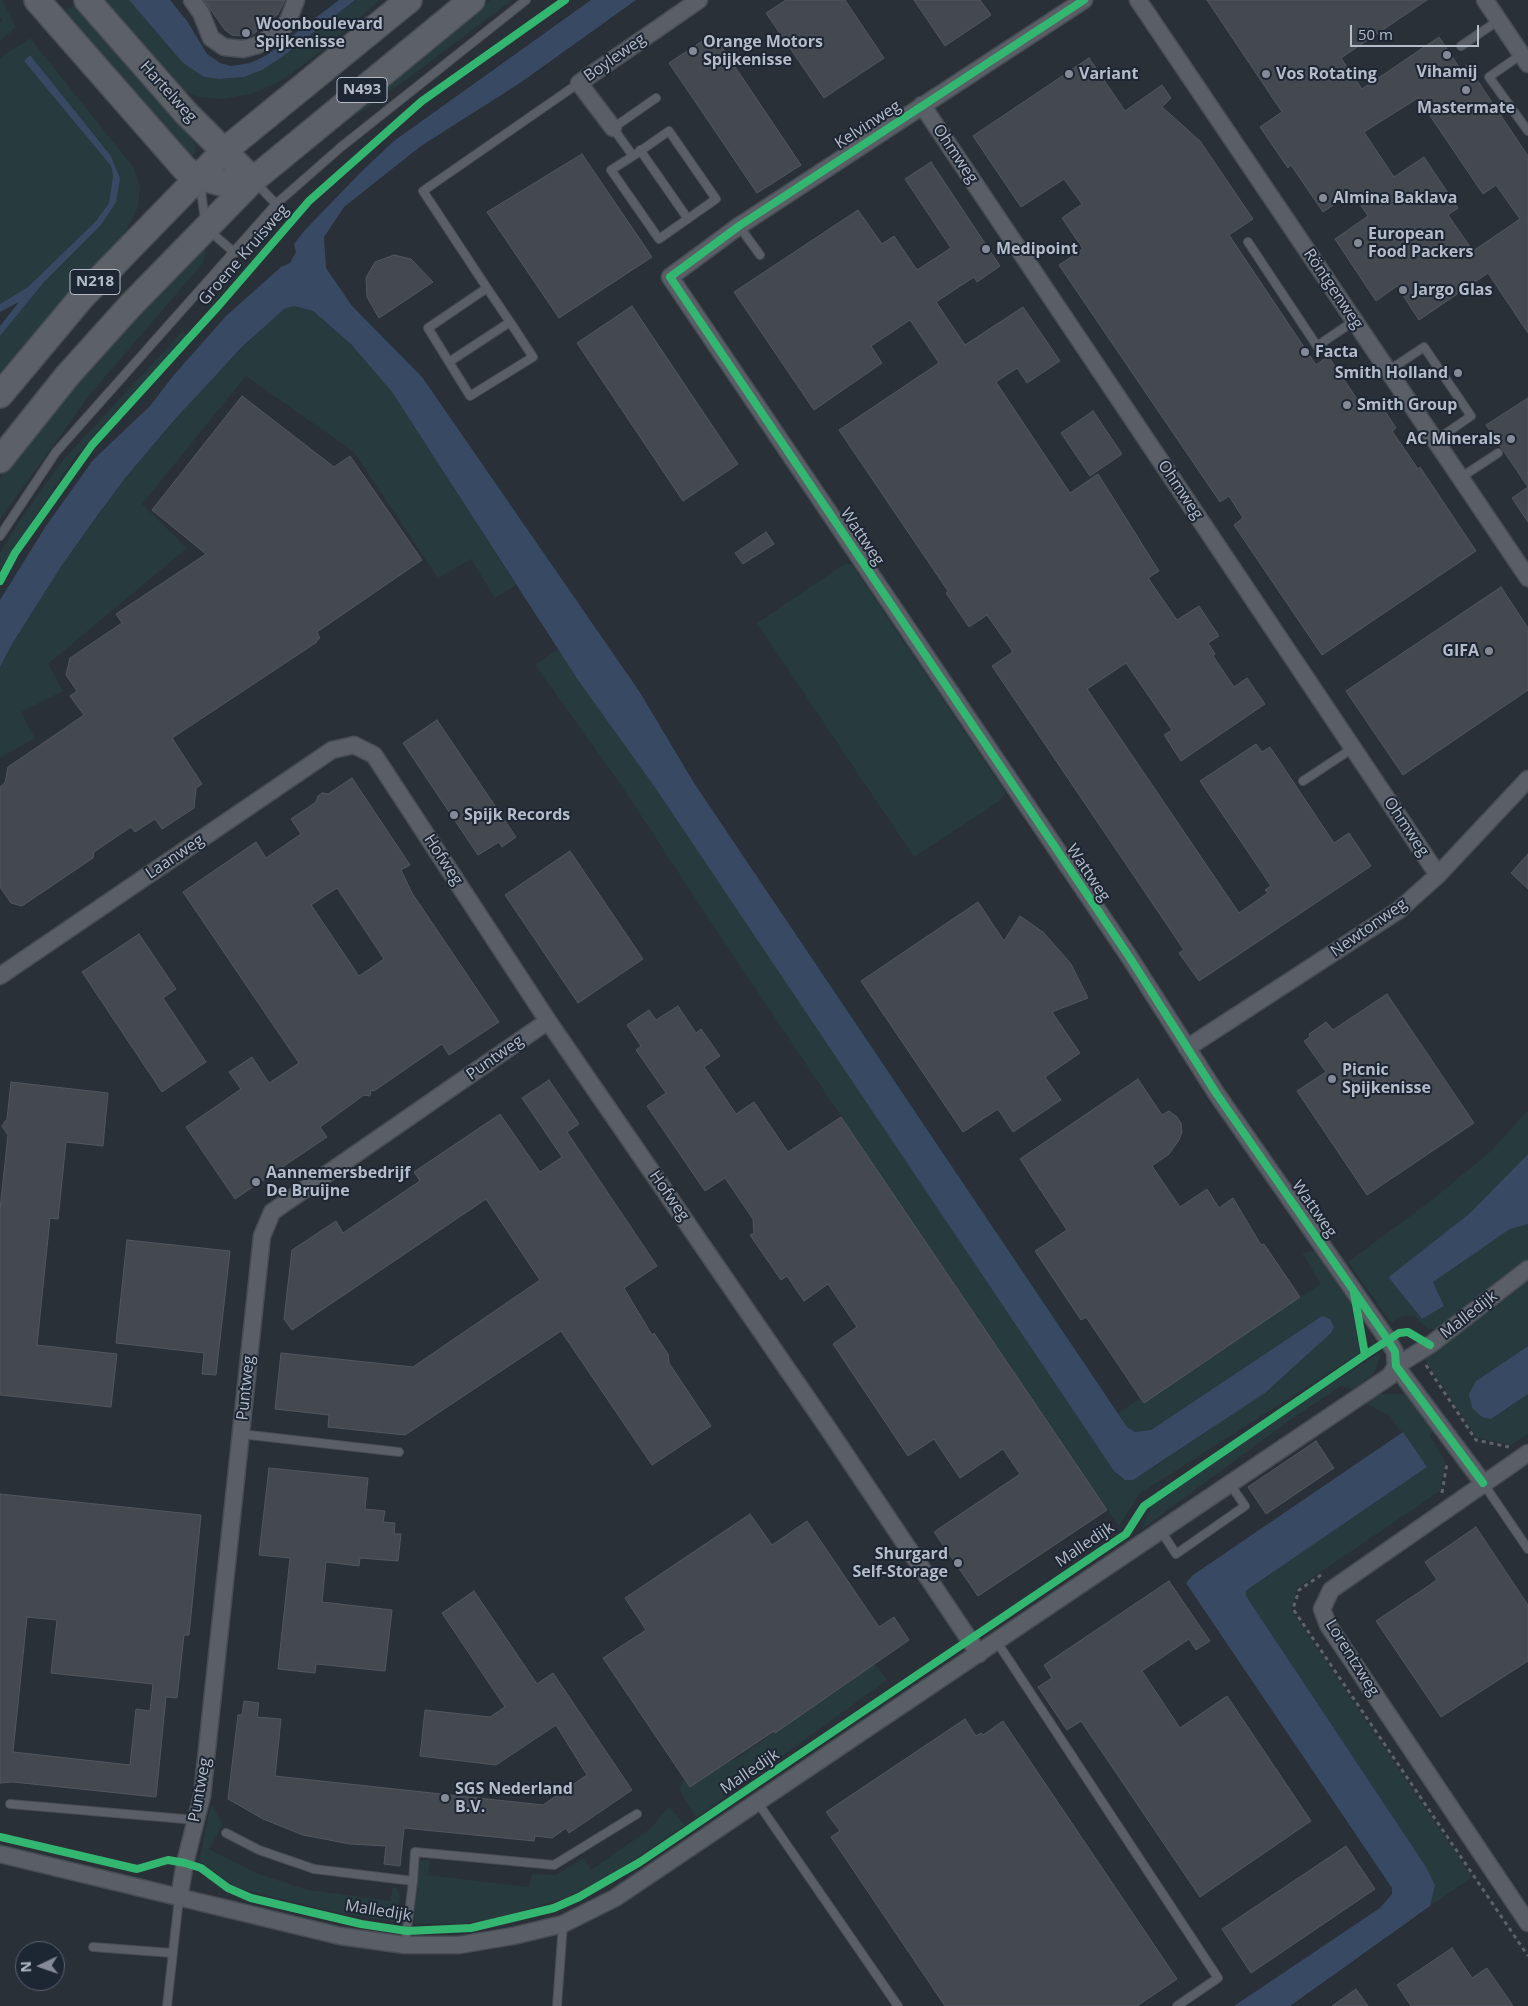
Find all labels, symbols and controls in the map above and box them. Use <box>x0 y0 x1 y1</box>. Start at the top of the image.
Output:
place label: Woonboulevard Spijkenisse <box>256 14 383 52</box>
scale bar <box>1353 15 1482 47</box>
text: 50 m <box>1358 24 1393 44</box>
marker: Woonboulevard Spijkenisse <box>240 27 252 39</box>
street label: Boyleweg <box>580 30 650 86</box>
place label: Orange Motors Spijkenisse <box>703 32 823 70</box>
marker: Orange Motors Spijkenisse <box>687 45 699 57</box>
marker: Vihamij <box>1441 49 1453 61</box>
street label: Hartelweg <box>135 57 201 127</box>
place label: Vihamij <box>1417 62 1477 82</box>
place label: Variant <box>1079 64 1138 84</box>
place label: Vos Rotating <box>1276 64 1377 84</box>
marker: Variant <box>1063 68 1075 80</box>
marker: Vos Rotating <box>1260 68 1272 80</box>
road number: N493 <box>337 78 387 102</box>
marker: Mastermate <box>1460 84 1472 96</box>
street label: Kelvinweg <box>831 97 905 153</box>
place label: Mastermate <box>1417 98 1515 118</box>
street label: Ohmweg <box>928 121 982 187</box>
place label: Almina Baklava <box>1333 188 1458 208</box>
marker: Almina Baklava <box>1317 192 1329 204</box>
street label: Groene Kruisweg <box>195 201 293 309</box>
place label: European Food Packers <box>1368 224 1473 262</box>
marker: European Food Packers <box>1352 237 1364 249</box>
place label: Medipoint <box>996 239 1078 259</box>
marker: Medipoint <box>980 243 992 255</box>
street label: Röntgenweg <box>1299 245 1367 333</box>
road number: N218 <box>70 270 120 294</box>
place label: Jargo Glas <box>1413 280 1492 300</box>
marker: Jargo Glas <box>1397 284 1409 296</box>
place label: Facta <box>1315 342 1358 362</box>
marker: Facta <box>1299 346 1311 358</box>
place label: Smith Holland <box>1335 363 1448 383</box>
marker: Smith Holland <box>1452 367 1464 379</box>
place label: Smith Group <box>1357 395 1457 415</box>
marker: Smith Group <box>1341 399 1353 411</box>
place label: AC Minerals <box>1406 429 1501 449</box>
marker: AC Minerals <box>1505 433 1517 445</box>
street label: Ohmweg <box>1153 457 1207 523</box>
street label: Wattweg <box>836 505 888 569</box>
place label: GIFA <box>1442 641 1479 661</box>
marker: GIFA <box>1483 645 1495 657</box>
street label: Ohmweg <box>1379 794 1433 860</box>
place label: Spijk Records <box>464 805 570 825</box>
marker: Spijk Records <box>448 809 460 821</box>
street label: Laanweg <box>142 831 208 883</box>
street label: Hofweg <box>419 831 467 889</box>
street label: Wattweg <box>1062 841 1114 905</box>
street label: Newtonweg <box>1327 895 1411 961</box>
street label: Puntweg <box>463 1031 527 1085</box>
place label: Picnic Spijkenisse <box>1342 1060 1431 1098</box>
marker: Picnic Spijkenisse <box>1326 1073 1338 1085</box>
place label: Aannemersbedrijf De Bruijne <box>266 1163 411 1201</box>
street label: Hofweg <box>645 1167 693 1225</box>
marker: Aannemersbedrijf De Bruijne <box>250 1176 262 1188</box>
street label: Wattweg <box>1287 1177 1341 1241</box>
street label: Malledijk <box>1437 1287 1501 1343</box>
street label: Puntweg <box>233 1355 259 1421</box>
street label: Malledijk <box>1052 1518 1118 1572</box>
place label: Shurgard Self-Storage <box>852 1544 948 1582</box>
marker: Shurgard Self-Storage <box>952 1557 964 1569</box>
street label: Lorentzweg <box>1321 1616 1383 1700</box>
street label: Malledijk <box>717 1745 783 1799</box>
street label: Puntweg <box>185 1756 215 1824</box>
place label: SGS Nederland B.V. <box>455 1779 573 1817</box>
marker: SGS Nederland B.V. <box>439 1792 451 1804</box>
street label: Malledijk <box>344 1896 412 1926</box>
north arrow <box>15 1941 65 1991</box>
text: N <box>16 1961 35 1973</box>

